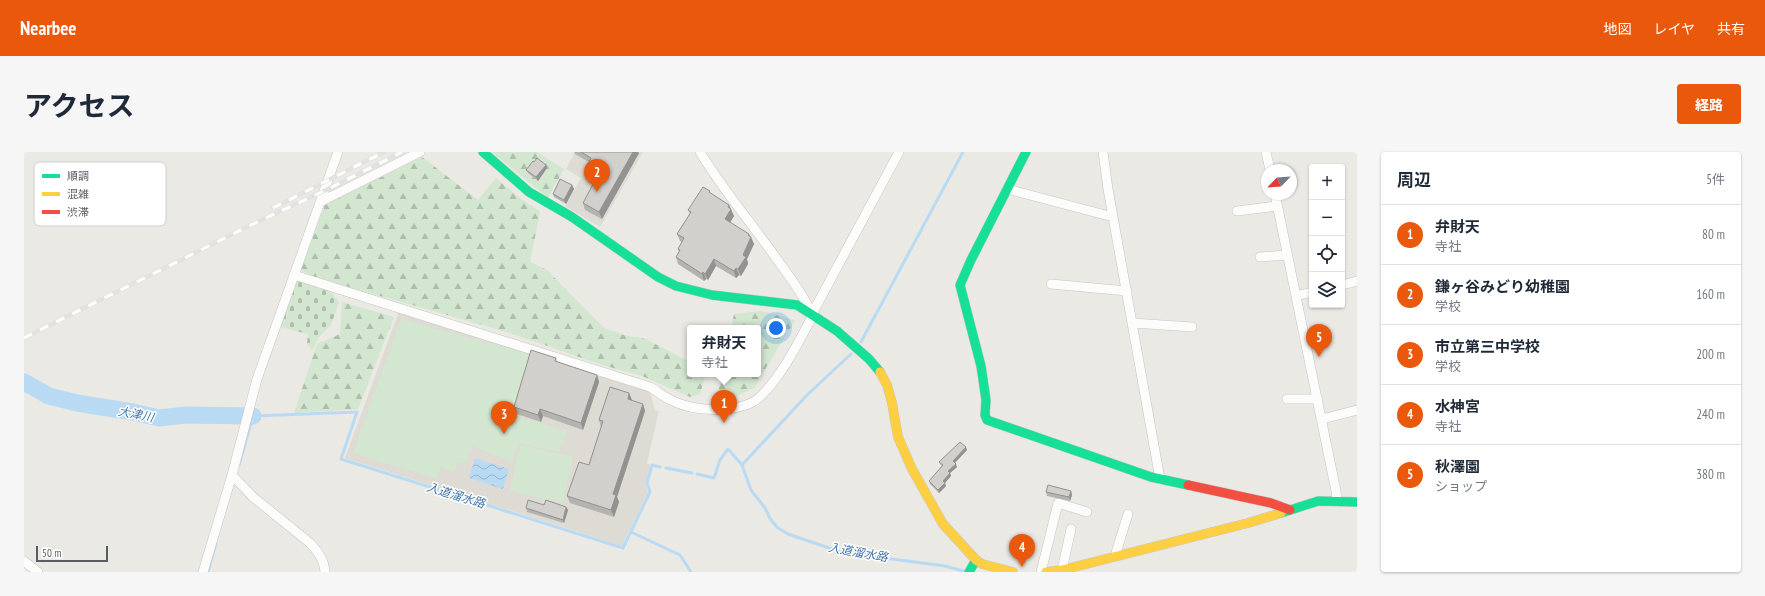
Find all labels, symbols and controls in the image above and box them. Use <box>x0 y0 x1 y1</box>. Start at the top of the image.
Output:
text: Nearbee <box>20 16 77 40</box>
text: 地図 <box>1603 20 1631 38</box>
text: レイヤ <box>1653 20 1695 38</box>
text: 共有 <box>1717 20 1745 38</box>
button: 経路 <box>1677 84 1741 124</box>
text: アクセス <box>24 87 135 124</box>
pin: 2 <box>584 159 610 192</box>
legend <box>34 162 166 226</box>
north arrow <box>1261 164 1297 200</box>
map controls <box>1309 164 1345 308</box>
button: + <box>1309 164 1345 200</box>
text: 順調 <box>67 169 89 183</box>
text: 周辺 <box>1397 169 1431 191</box>
text: 5件 <box>1706 171 1725 188</box>
text: 混雑 <box>67 187 89 201</box>
button: − <box>1309 200 1345 236</box>
text: 渋滞 <box>67 205 89 219</box>
text: 弁財天 <box>1435 217 1480 236</box>
text: 1 <box>1407 226 1413 243</box>
text: 80 m <box>1702 226 1725 243</box>
button: locate <box>1309 236 1345 272</box>
text: 寺社 <box>1435 238 1461 255</box>
button: layers <box>1309 272 1345 308</box>
text: 鎌ヶ谷みどり幼稚園 <box>1435 277 1570 296</box>
text: 2 <box>1407 286 1413 303</box>
text: 160 m <box>1696 286 1725 303</box>
text: 学校 <box>1435 298 1461 315</box>
your location <box>766 318 786 338</box>
pin: 5 <box>1306 324 1332 357</box>
popup <box>687 325 761 377</box>
text: 弁財天 <box>701 333 747 352</box>
text: 市立第三中学校 <box>1435 337 1540 356</box>
text: 3 <box>1407 346 1413 363</box>
text: 200 m <box>1696 346 1725 363</box>
text: 寺社 <box>701 354 728 371</box>
text: 学校 <box>1435 358 1461 375</box>
pin: 1 <box>711 390 737 423</box>
text: 水神宮 <box>1435 397 1480 416</box>
pin: 3 <box>491 401 517 434</box>
water label: 大津川 <box>117 403 157 425</box>
text: 4 <box>1407 406 1413 423</box>
text: 240 m <box>1696 406 1725 423</box>
text: 寺社 <box>1435 418 1461 435</box>
text: 秋澤園 <box>1435 457 1480 476</box>
text: 5 <box>1407 466 1413 483</box>
text: 380 m <box>1696 466 1725 483</box>
text: ショップ <box>1435 478 1487 495</box>
water label: 入道溜水路 <box>425 479 488 511</box>
pin: 4 <box>1009 534 1035 567</box>
water label: 入道溜水路 <box>827 539 890 565</box>
scale bar <box>36 544 108 563</box>
text: 50 m <box>42 546 61 560</box>

